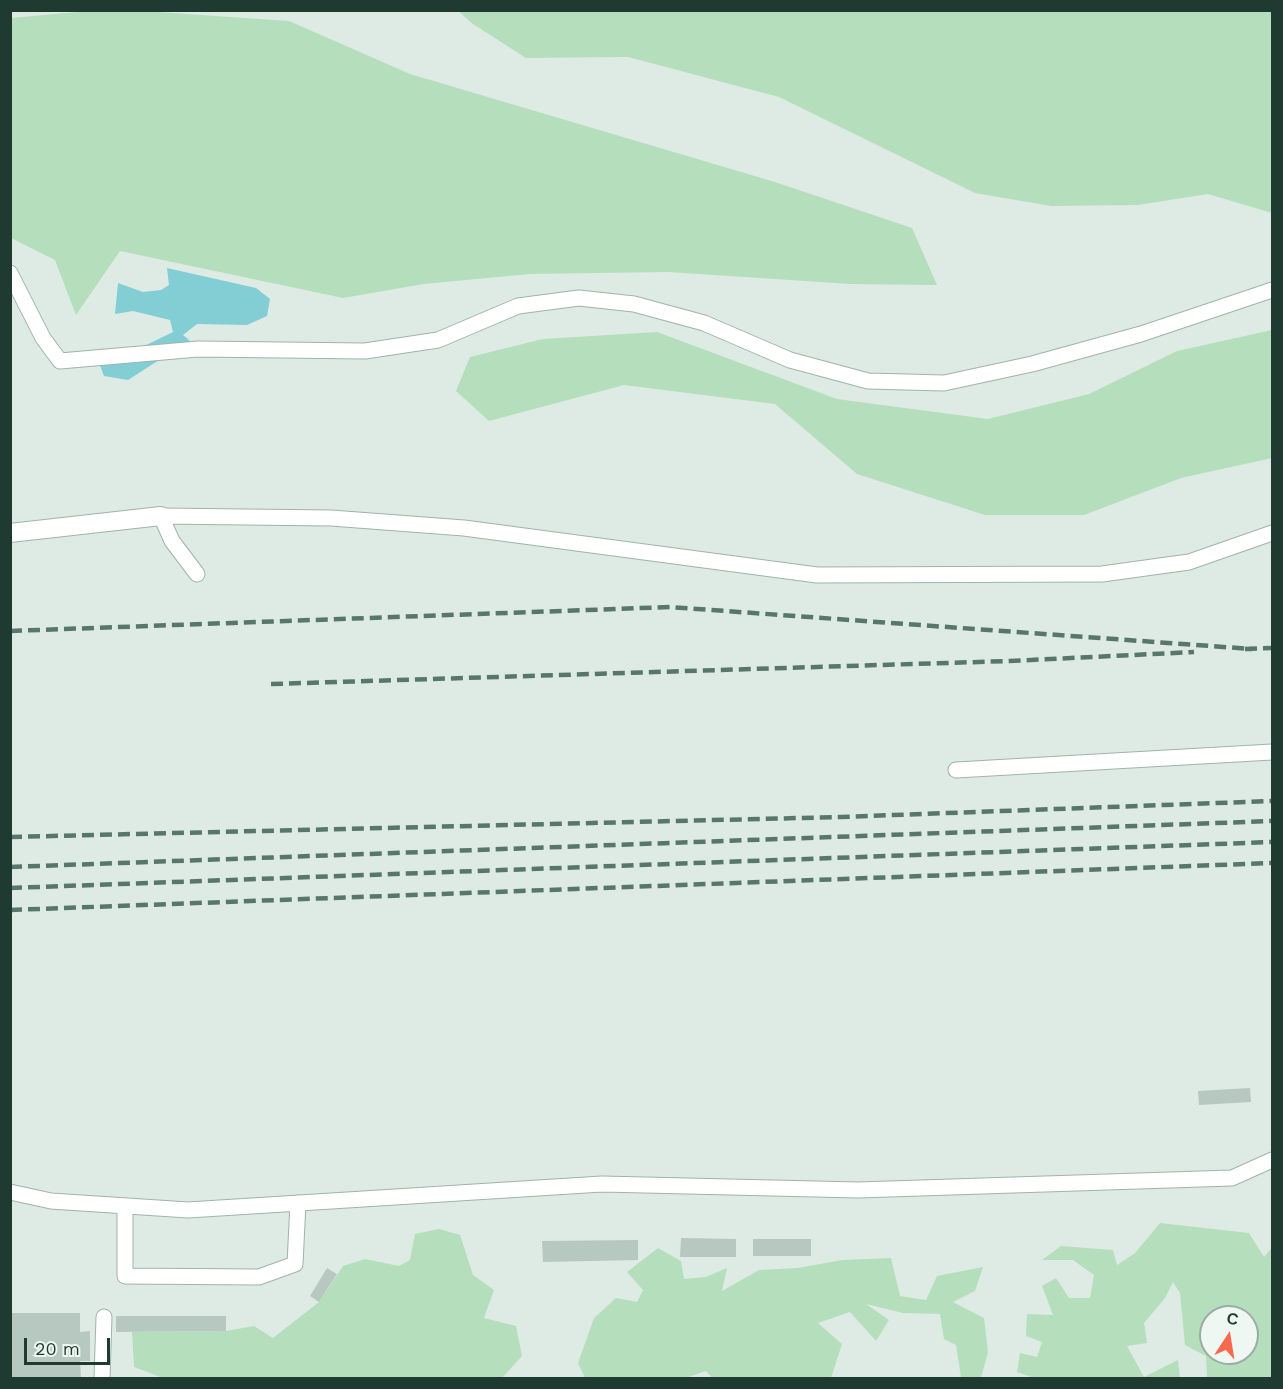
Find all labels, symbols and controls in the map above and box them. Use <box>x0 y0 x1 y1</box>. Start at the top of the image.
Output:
north arrow <box>1199 1305 1259 1365</box>
text: С <box>1225 1308 1240 1329</box>
scale bar <box>27 1326 112 1364</box>
text: 20 m <box>35 1338 80 1359</box>

